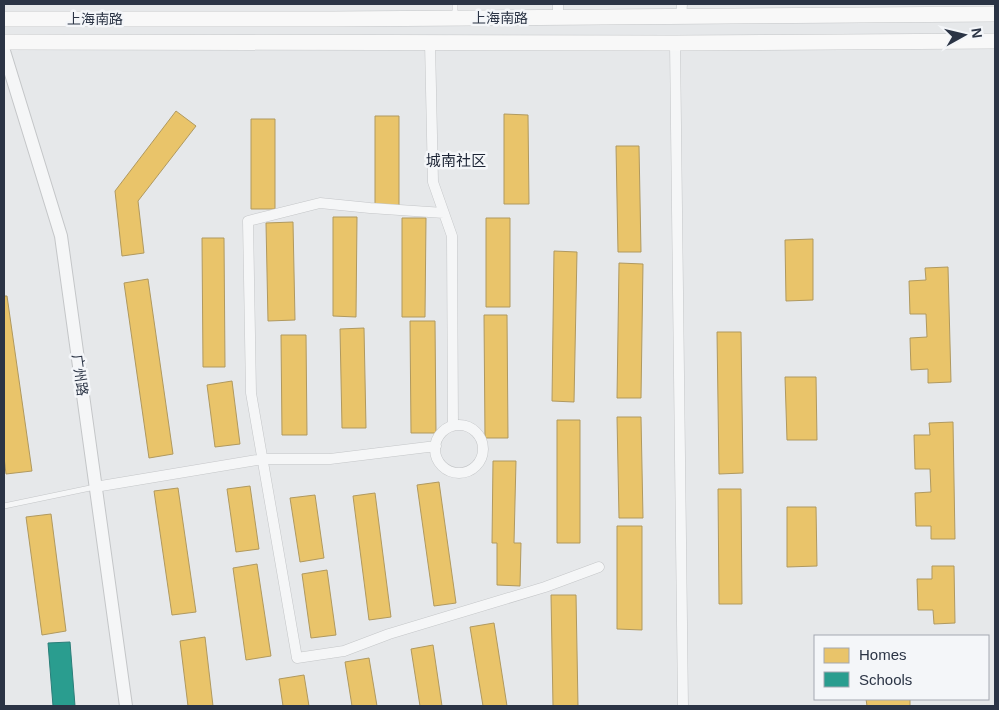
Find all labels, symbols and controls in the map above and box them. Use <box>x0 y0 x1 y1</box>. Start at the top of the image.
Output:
street label: 上海南路 <box>472 10 528 26</box>
north arrow <box>939 10 989 60</box>
street label: 上海南路 <box>67 11 123 27</box>
text: N <box>968 27 986 39</box>
district label: 城南社区 <box>426 152 486 169</box>
street label: 广州路 <box>69 353 91 397</box>
legend <box>814 635 989 700</box>
text: Homes <box>859 646 907 663</box>
text: Schools <box>859 671 912 688</box>

